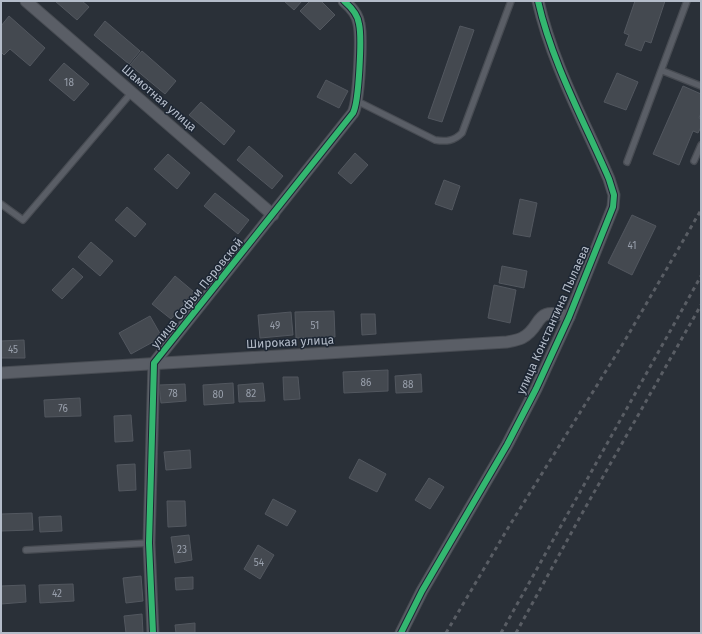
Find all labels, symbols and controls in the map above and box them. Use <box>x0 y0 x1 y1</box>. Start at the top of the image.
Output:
street label: Шамотная улица <box>119 62 199 134</box>
house number: 18 <box>64 77 74 89</box>
street label: улица Софьи Перовской <box>148 235 246 351</box>
house number: 41 <box>627 240 637 252</box>
street label: улица Константина Пылаева <box>514 243 592 397</box>
house number: 49 <box>270 320 280 332</box>
house number: 51 <box>311 320 319 332</box>
street label: Широкая улица <box>246 333 334 351</box>
house number: 45 <box>8 344 18 356</box>
house number: 86 <box>361 377 371 389</box>
house number: 88 <box>402 379 414 391</box>
house number: 78 <box>168 388 178 400</box>
house number: 82 <box>246 388 256 400</box>
house number: 80 <box>212 389 224 401</box>
house number: 76 <box>58 403 68 415</box>
house number: 23 <box>177 544 187 556</box>
house number: 54 <box>254 557 265 569</box>
house number: 42 <box>52 588 62 600</box>

